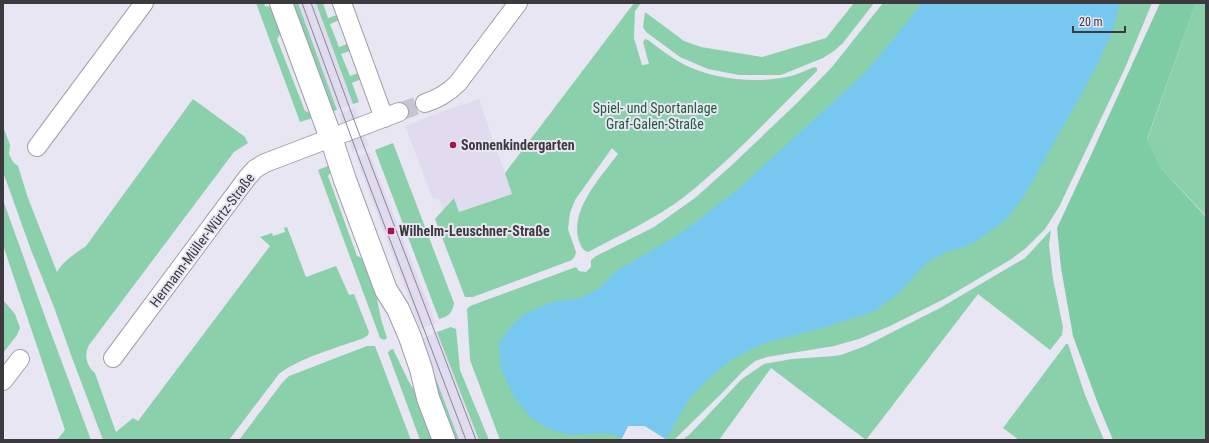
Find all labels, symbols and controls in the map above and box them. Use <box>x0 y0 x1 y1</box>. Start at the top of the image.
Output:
scale bar <box>1073 8 1125 34</box>
text: 20 m <box>1079 15 1103 29</box>
park label: Spiel- und Sportanlage Graf-Galen-Straße <box>593 100 718 132</box>
place label: Sonnenkindergarten <box>461 137 575 153</box>
marker: Sonnenkindergarten <box>448 140 458 150</box>
street label: Hermann-Müller-Würtz-Straße <box>146 170 258 310</box>
place label: Wilhelm-Leuschner-Straße <box>399 223 550 239</box>
marker: Wilhelm-Leuschner-Straße <box>386 226 396 236</box>

